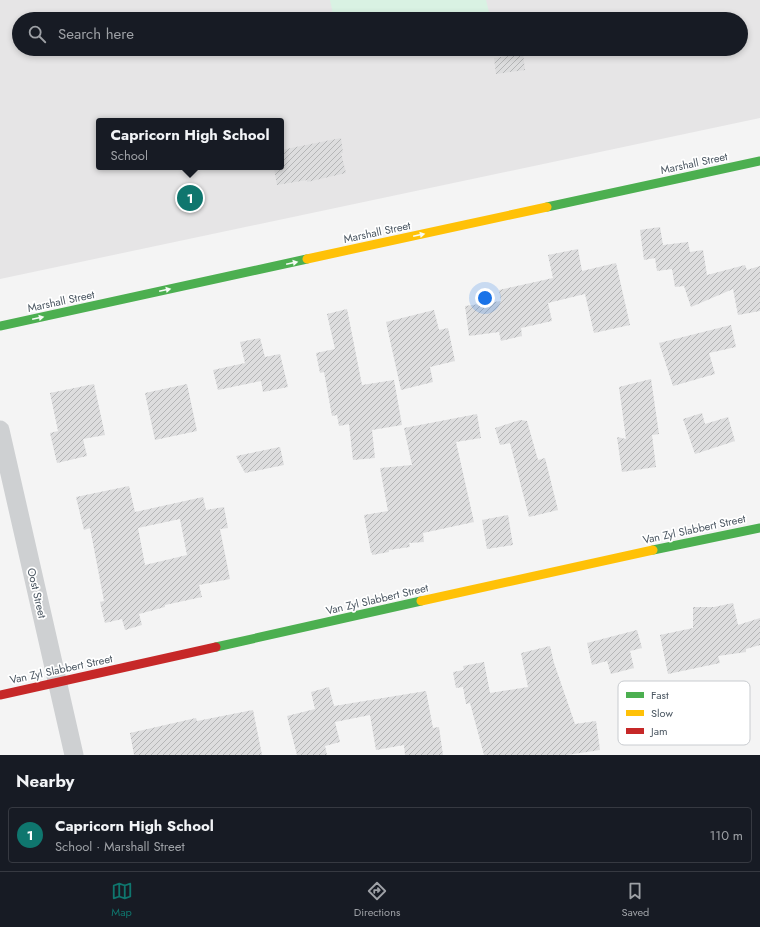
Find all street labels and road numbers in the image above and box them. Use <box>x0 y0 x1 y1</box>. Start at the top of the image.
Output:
street label: Marshall Street <box>659 148 729 178</box>
street label: Marshall Street <box>342 217 412 247</box>
street label: Marshall Street <box>26 286 96 316</box>
street label: Van Zyl Slabbert Street <box>641 510 747 548</box>
street label: Oost Street <box>23 566 51 620</box>
street label: Van Zyl Slabbert Street <box>324 579 430 619</box>
street label: Van Zyl Slabbert Street <box>8 650 114 688</box>

